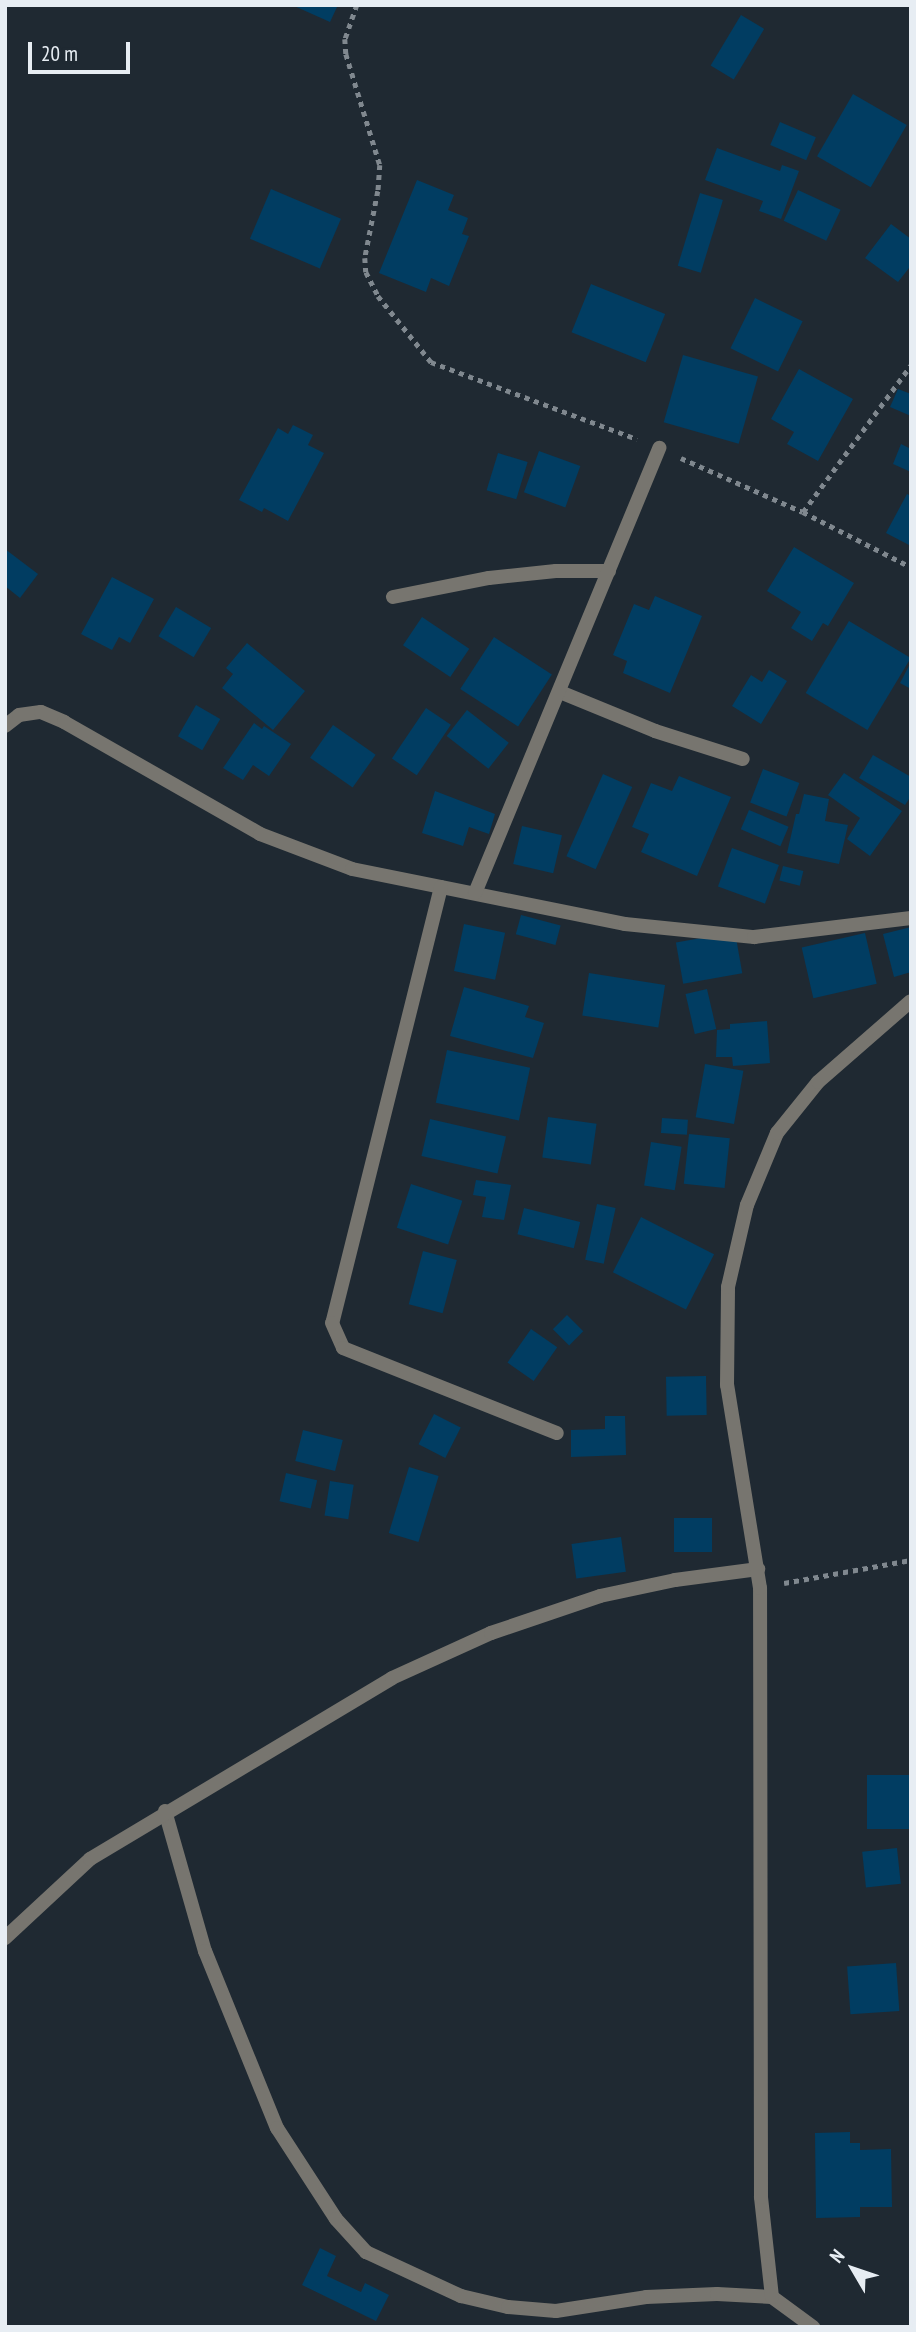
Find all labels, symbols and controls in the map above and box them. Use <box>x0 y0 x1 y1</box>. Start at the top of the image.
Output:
scale bar <box>32 28 133 72</box>
text: 20 m <box>41 40 78 67</box>
north arrow <box>818 2234 888 2304</box>
text: N <box>824 2244 849 2267</box>

